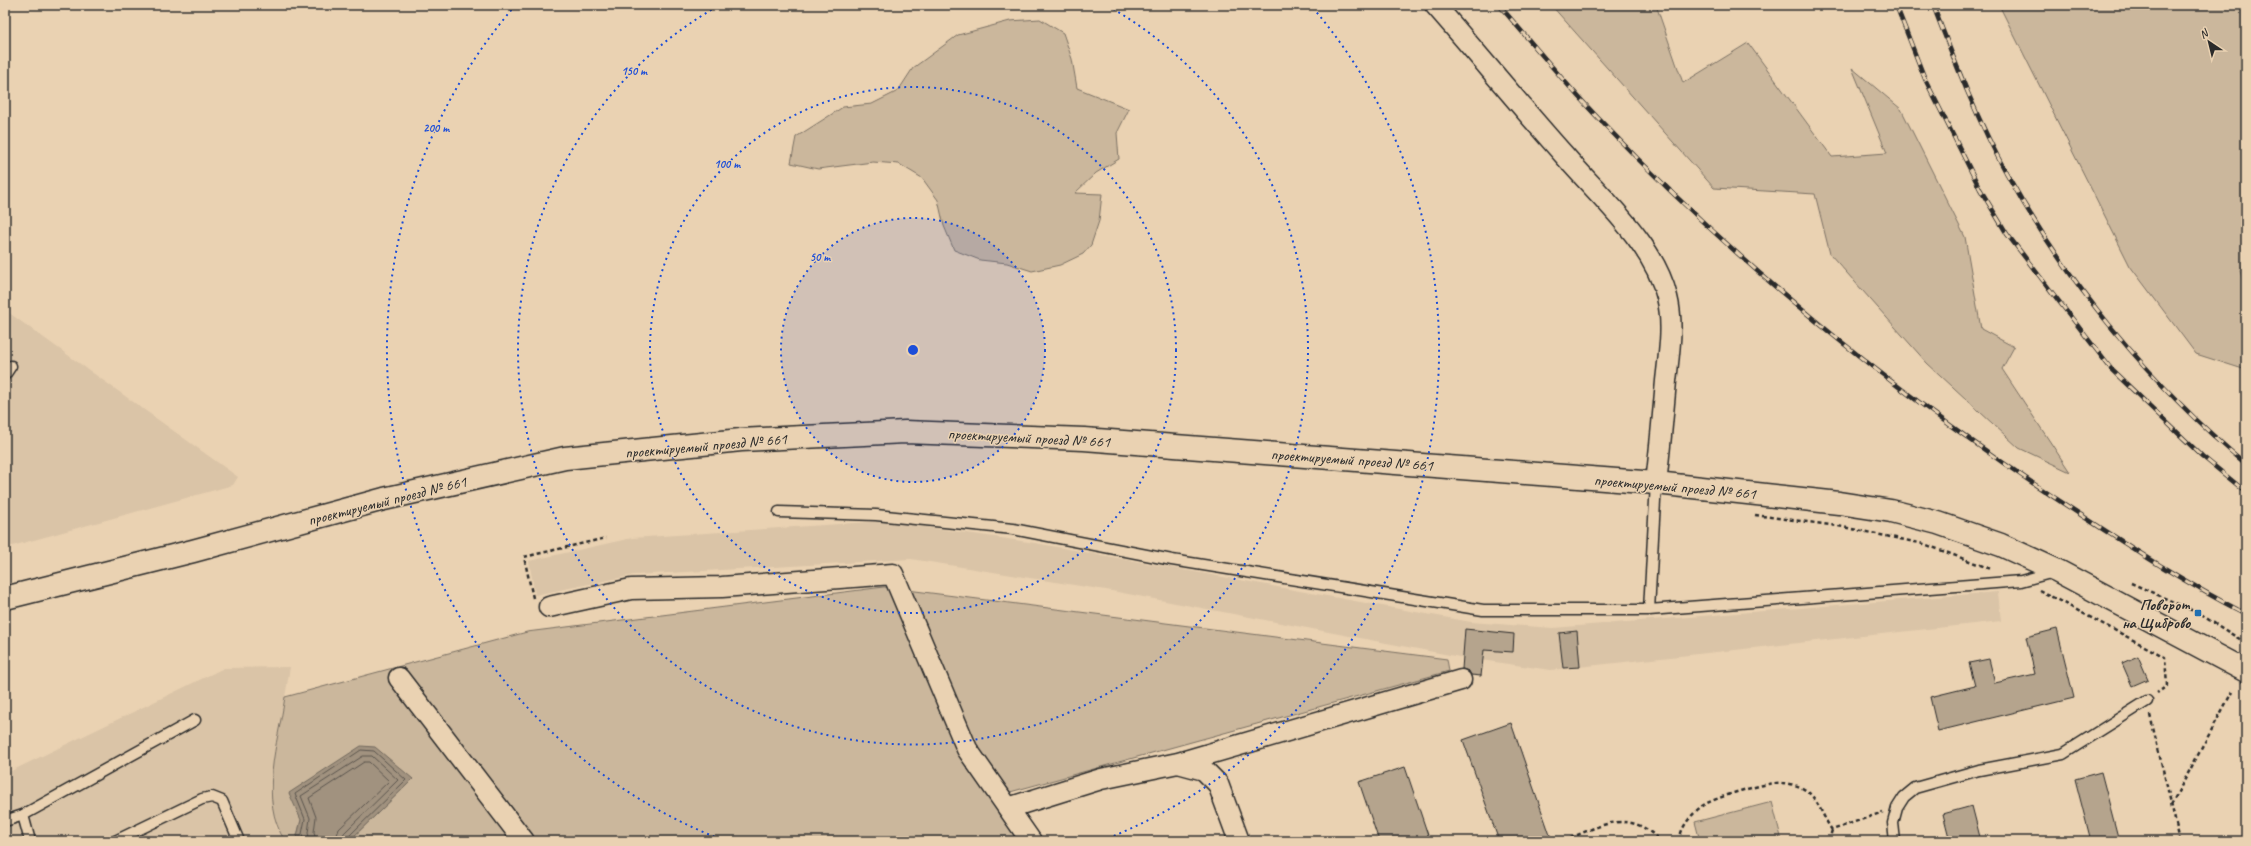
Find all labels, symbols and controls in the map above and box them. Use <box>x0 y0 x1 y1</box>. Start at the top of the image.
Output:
north arrow <box>2189 22 2229 62</box>
text: N <box>2196 25 2212 41</box>
text: 150 m <box>621 63 648 79</box>
text: 200 m <box>423 120 450 136</box>
text: 100 m <box>714 156 741 172</box>
text: 50 m <box>810 249 831 265</box>
centre of rings <box>906 343 920 357</box>
street label: проектируемый проезд № 661 <box>947 424 1111 452</box>
street label: проектируемый проезд № 661 <box>624 429 789 463</box>
street label: проектируемый проезд № 661 <box>1270 444 1435 476</box>
street label: проектируемый проезд № 661 <box>1593 470 1758 504</box>
street label: проектируемый проезд № 661 <box>306 471 469 530</box>
place label: Поворот на Щиброво <box>2122 595 2191 633</box>
marker: Поворот на Щиброво <box>2193 608 2203 618</box>

